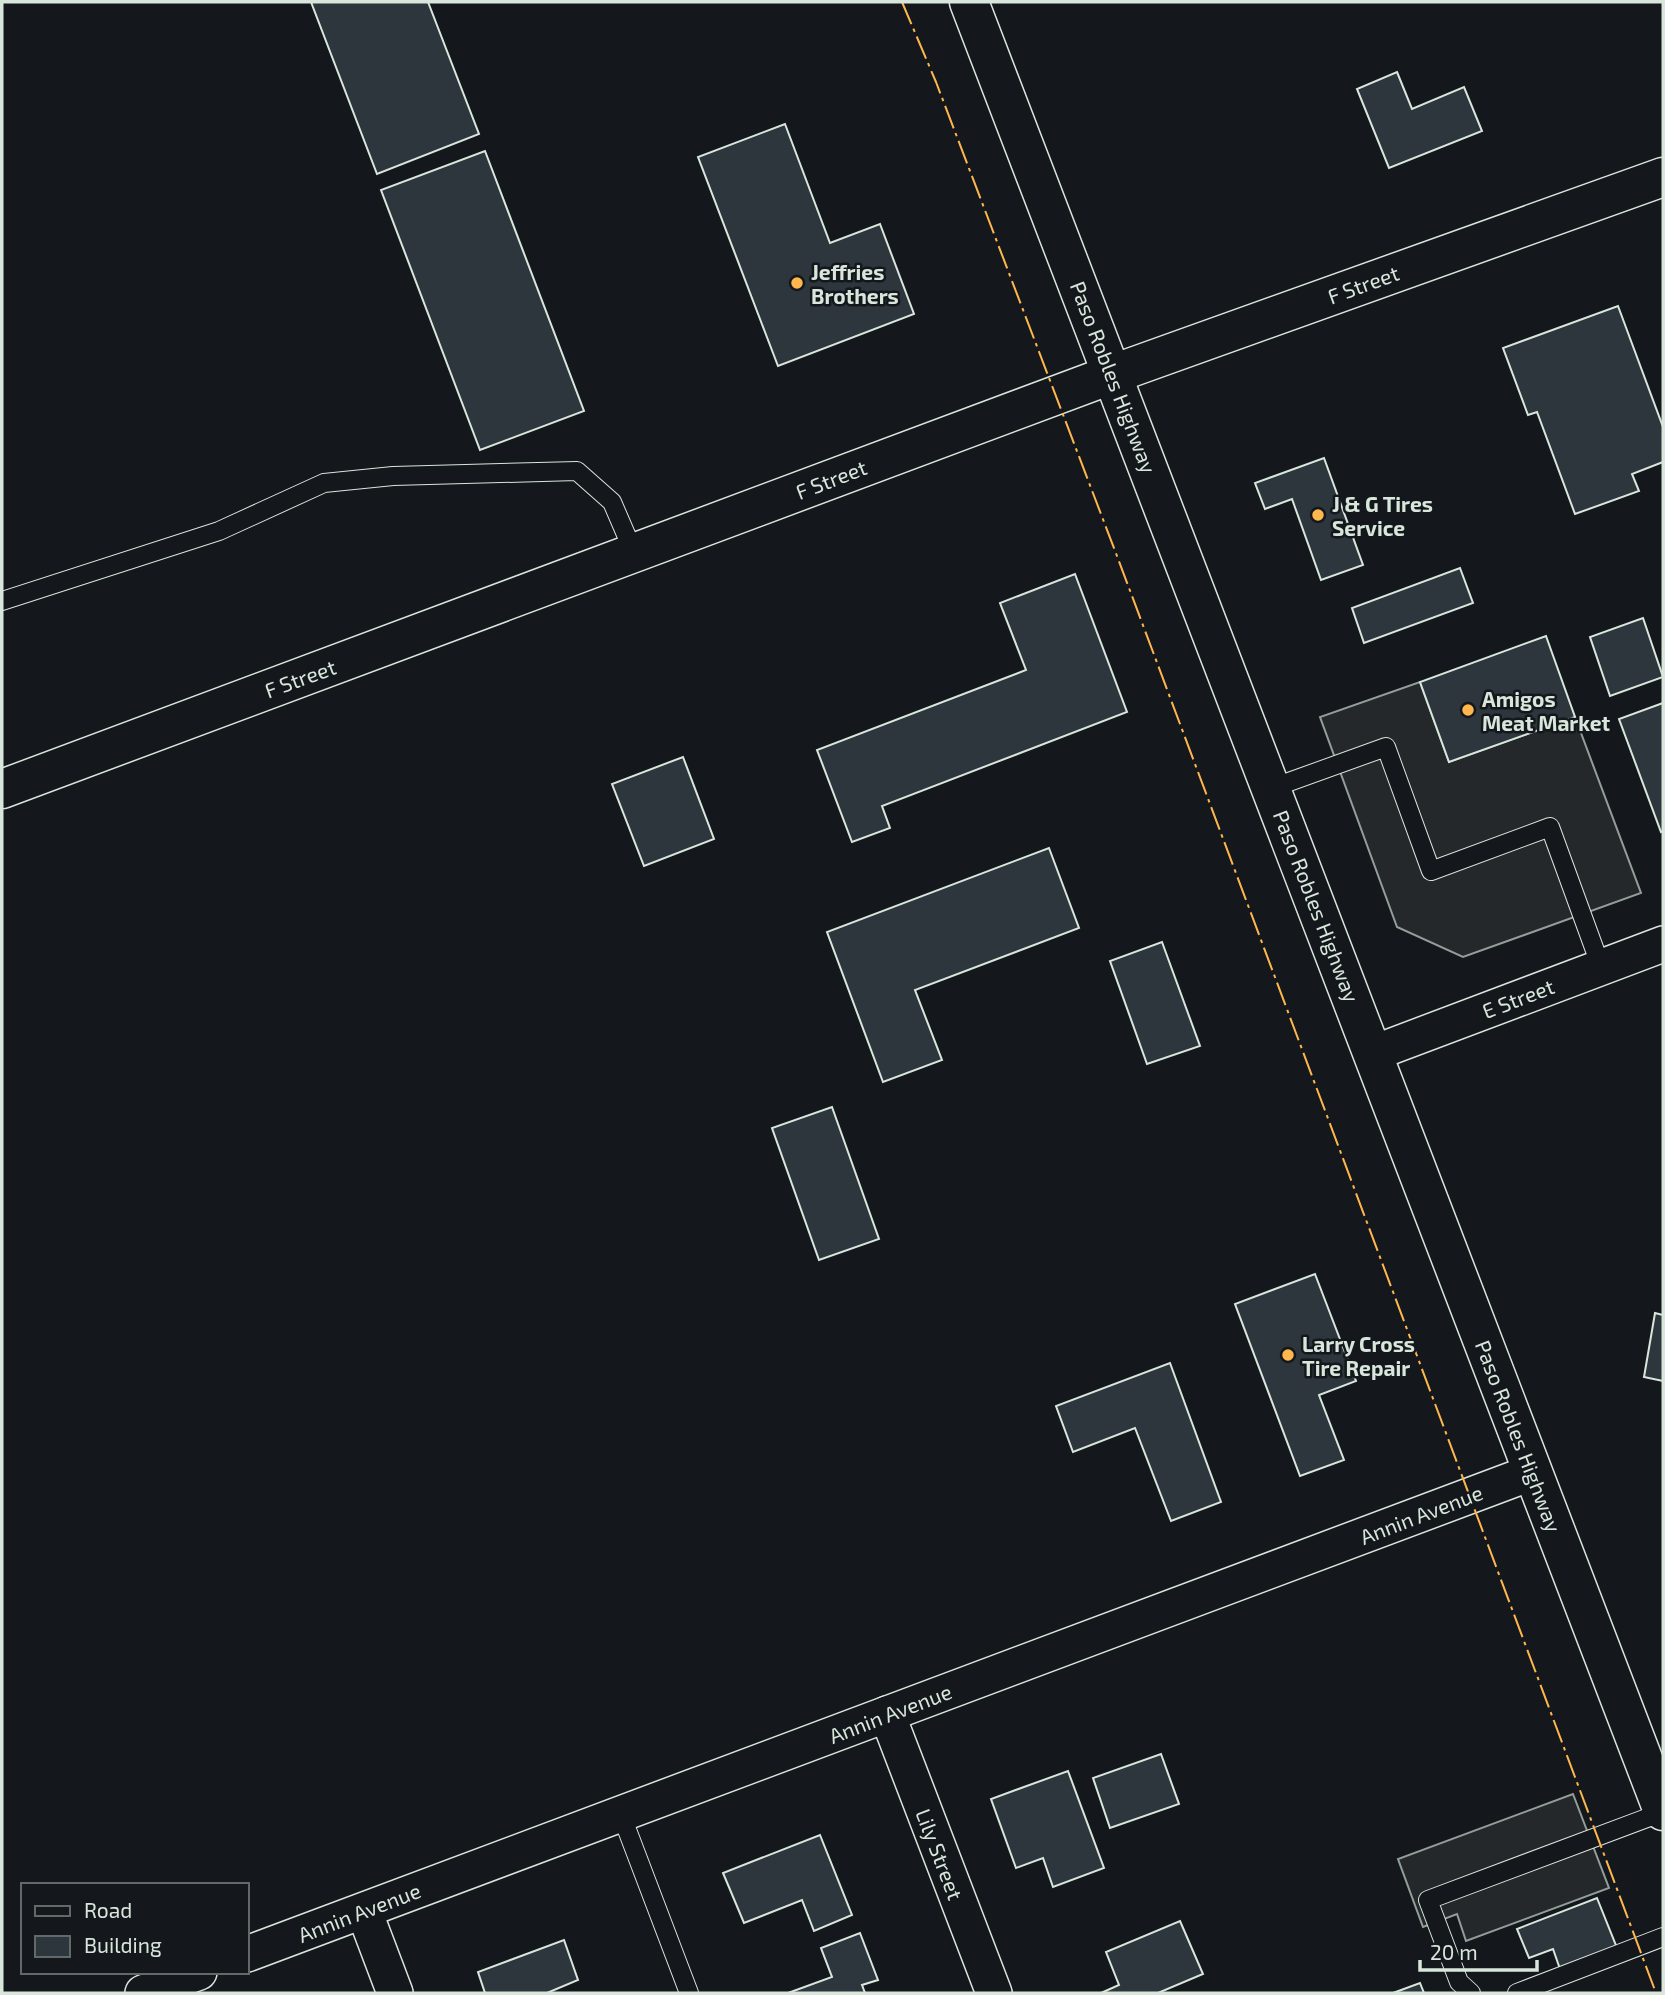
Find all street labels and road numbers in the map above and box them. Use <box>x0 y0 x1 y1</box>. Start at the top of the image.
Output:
street label: F Street <box>1324 260 1402 308</box>
street label: Paso Robles Highway <box>1066 277 1162 477</box>
street label: F Street <box>792 454 870 504</box>
street label: F Street <box>261 654 339 702</box>
street label: Paso Robles Highway <box>1269 806 1365 1006</box>
street label: E Street <box>1479 973 1557 1023</box>
street label: Paso Robles Highway <box>1471 1336 1567 1536</box>
street label: Annin Avenue <box>1356 1479 1486 1549</box>
street label: Annin Avenue <box>825 1678 955 1748</box>
street label: Lily Street <box>911 1805 969 1903</box>
street label: Annin Avenue <box>294 1877 424 1947</box>

